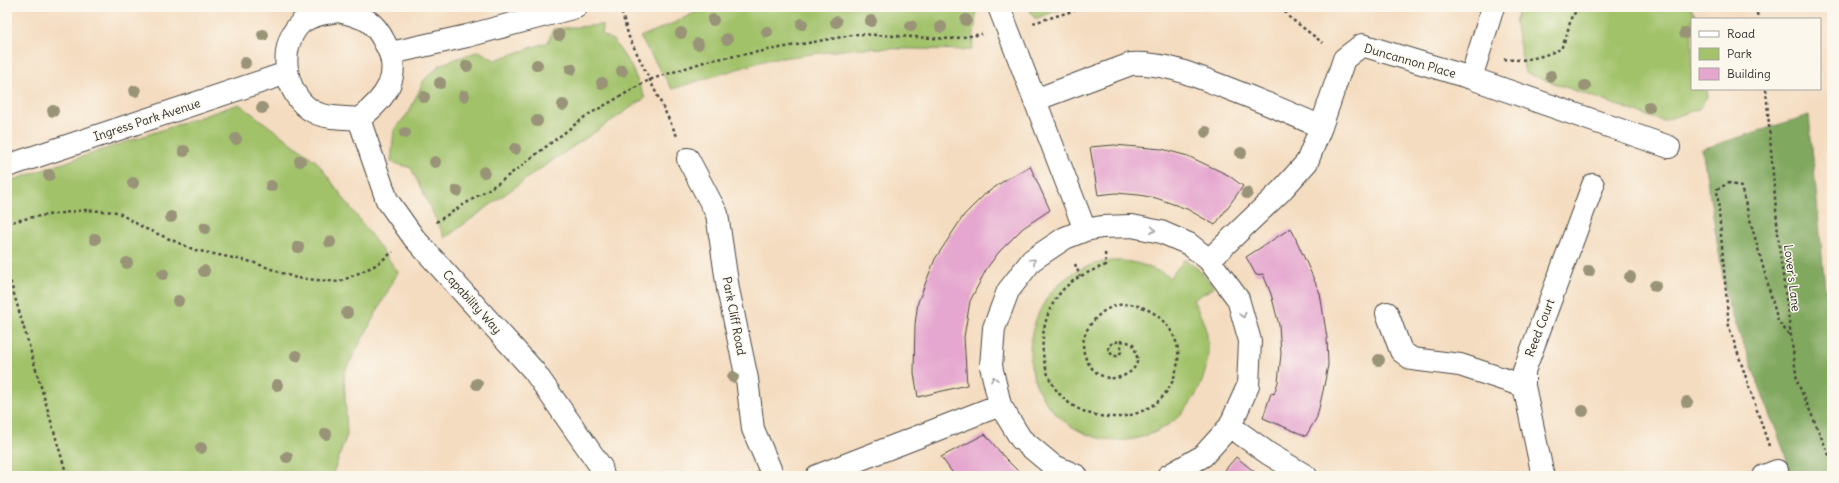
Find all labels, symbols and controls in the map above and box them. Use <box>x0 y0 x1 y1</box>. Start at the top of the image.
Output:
legend <box>1691 18 1821 90</box>
text: Road <box>1727 26 1755 41</box>
street label: Duncannon Place <box>1362 40 1458 81</box>
text: Park <box>1727 46 1752 61</box>
text: Building <box>1727 66 1771 81</box>
street label: Ingress Park Avenue <box>92 95 202 144</box>
one-way arrow <box>1150 225 1156 234</box>
street label: Lover's Lane <box>1781 243 1804 312</box>
one-way arrow <box>1028 258 1036 266</box>
street label: Capability Way <box>440 267 505 337</box>
street label: Park Cliff Road <box>720 275 749 356</box>
street label: Reed Court <box>1522 297 1557 359</box>
one-way arrow <box>1238 311 1247 318</box>
one-way arrow <box>991 376 999 382</box>

